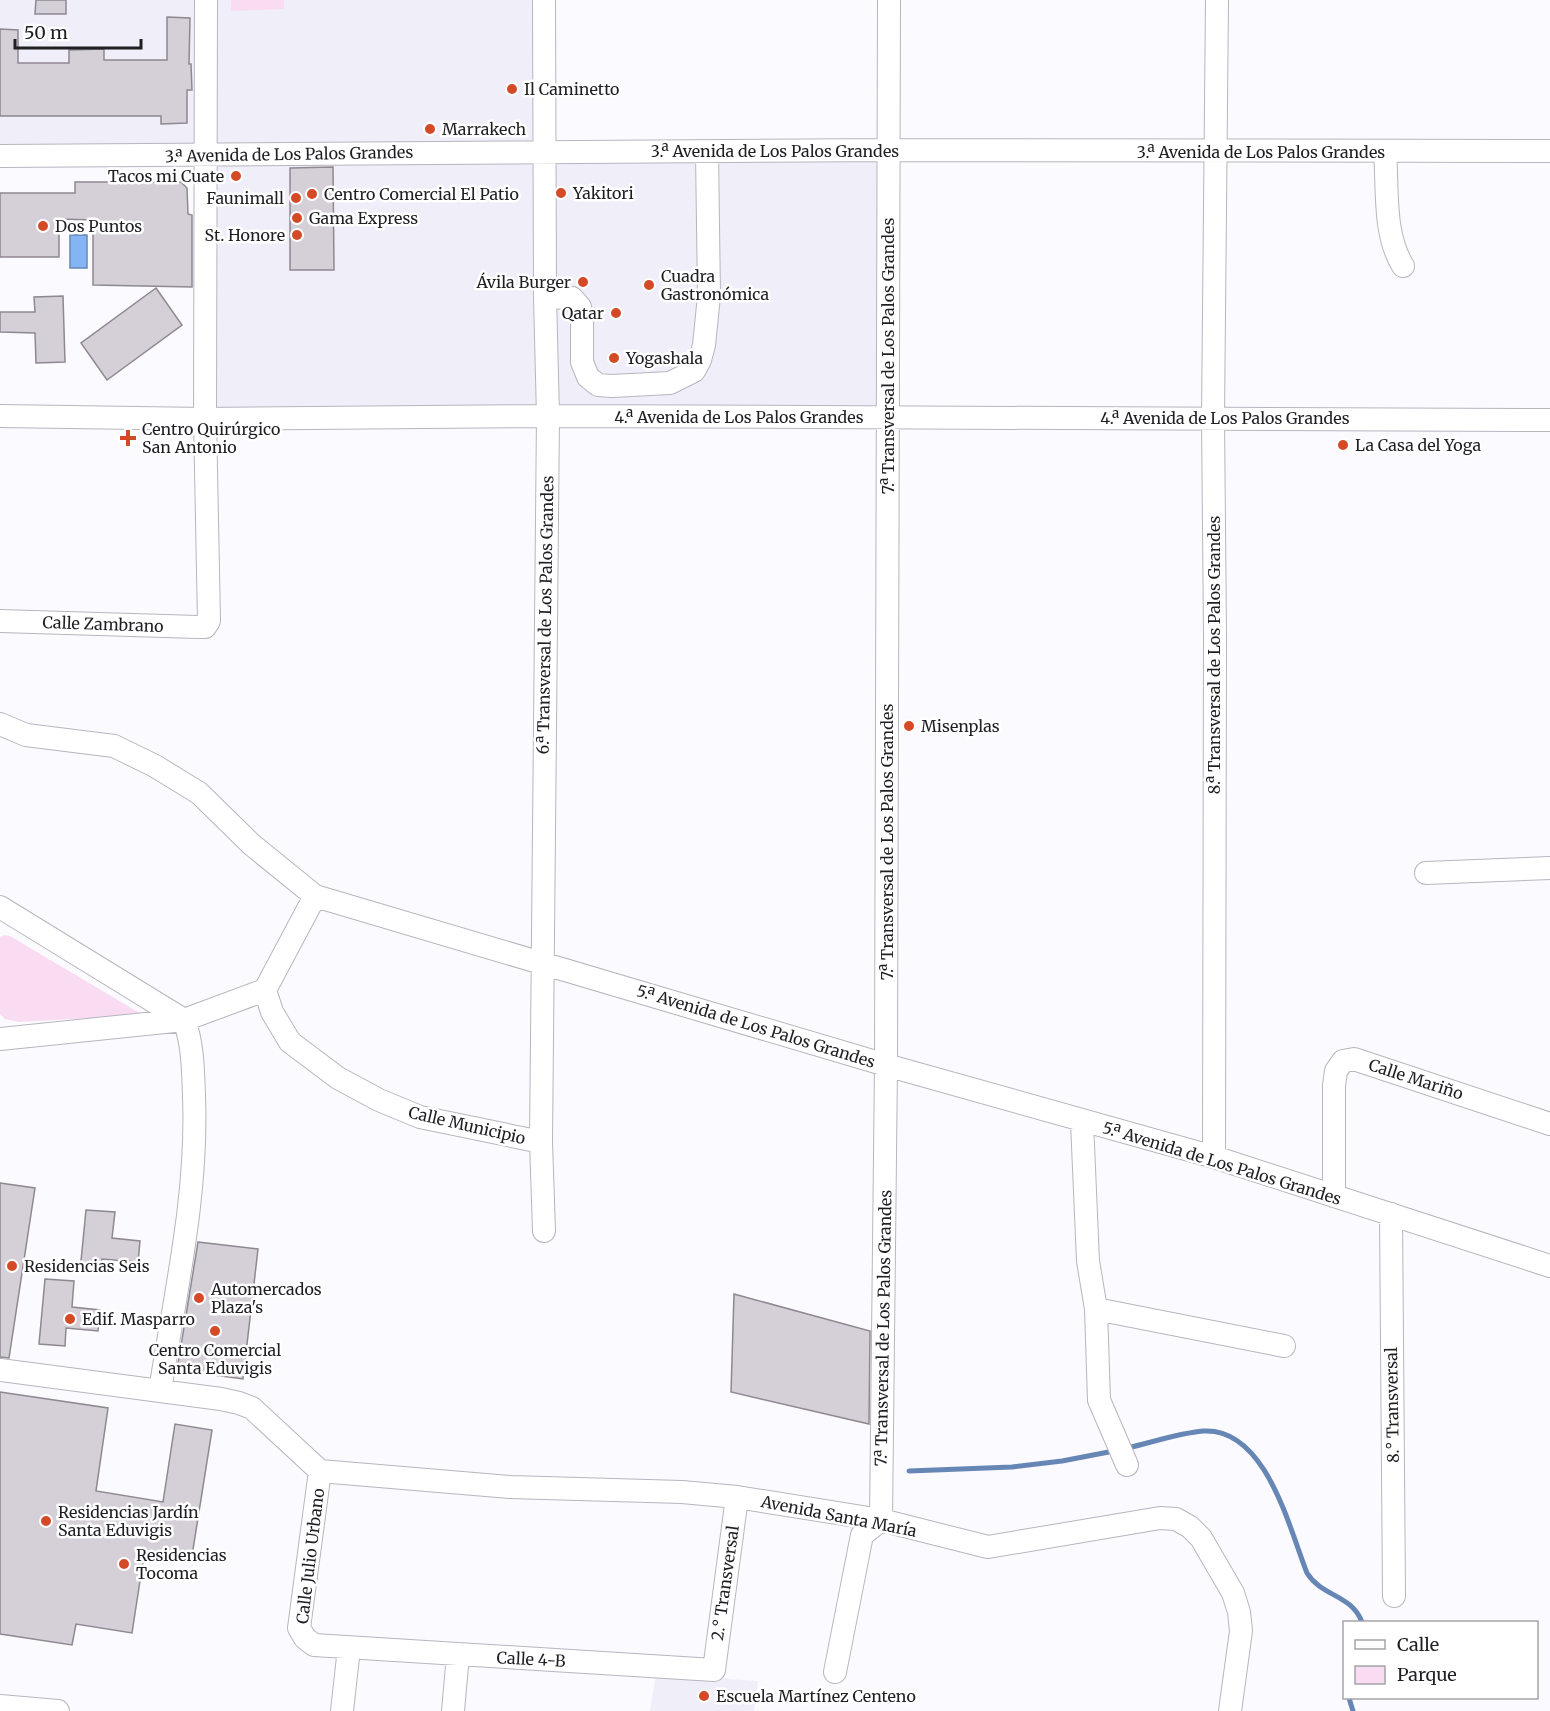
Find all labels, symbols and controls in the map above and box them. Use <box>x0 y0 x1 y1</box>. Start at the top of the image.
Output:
scale bar <box>15 12 141 50</box>
text: 50 m <box>24 21 68 44</box>
place label: Il Caminetto <box>524 79 619 99</box>
marker: Il Caminetto <box>505 82 519 96</box>
place label: Marrakech <box>442 119 526 139</box>
marker: Marrakech <box>423 122 437 136</box>
street label: 3.ª Avenida de Los Palos Grandes <box>651 141 899 161</box>
street label: 3.ª Avenida de Los Palos Grandes <box>165 142 413 166</box>
street label: 3.ª Avenida de Los Palos Grandes <box>1137 142 1385 162</box>
place label: Tacos mi Cuate <box>108 166 224 186</box>
marker: Tacos mi Cuate <box>229 169 243 183</box>
place label: Yakitori <box>572 183 634 203</box>
place label: Centro Comercial El Patio <box>324 184 519 204</box>
marker: Yakitori <box>554 186 568 200</box>
marker: Centro Comercial El Patio <box>305 187 319 201</box>
place label: Faunimall <box>206 188 284 208</box>
marker: Faunimall <box>289 191 303 205</box>
place label: Gama Express <box>309 208 418 228</box>
marker: Gama Express <box>290 211 304 225</box>
place label: Dos Puntos <box>55 216 142 236</box>
street label: 7.ª Transversal de Los Palos Grandes <box>878 218 898 494</box>
marker: Dos Puntos <box>36 219 50 233</box>
place label: St. Honore <box>205 225 285 245</box>
marker: St. Honore <box>290 228 304 242</box>
place label: Cuadra Gastronómica <box>661 266 769 304</box>
place label: Ávila Burger <box>476 272 571 292</box>
marker: Ávila Burger <box>576 275 590 289</box>
marker: Cuadra Gastronómica <box>642 278 656 292</box>
place label: Qatar <box>562 303 604 323</box>
marker: Qatar <box>609 306 623 320</box>
place label: Yogashala <box>625 348 704 368</box>
marker: Yogashala <box>607 351 621 365</box>
street label: 4.ª Avenida de Los Palos Grandes <box>614 407 864 427</box>
street label: 4.ª Avenida de Los Palos Grandes <box>1100 408 1350 428</box>
place label: Centro Quirúrgico San Antonio <box>142 419 280 457</box>
marker: Centro Quirúrgico San Antonio <box>119 429 137 447</box>
place label: La Casa del Yoga <box>1355 435 1481 455</box>
marker: La Casa del Yoga <box>1336 438 1350 452</box>
street label: 6.ª Transversal de Los Palos Grandes <box>533 475 557 755</box>
street label: 8.ª Transversal de Los Palos Grandes <box>1204 515 1224 794</box>
street label: Calle Zambrano <box>42 612 164 636</box>
street label: 7.ª Transversal de Los Palos Grandes <box>877 704 897 980</box>
place label: Misenplas <box>921 716 1000 736</box>
marker: Misenplas <box>902 719 916 733</box>
street label: 5.ª Avenida de Los Palos Grandes <box>634 980 878 1072</box>
street label: Calle Mariño <box>1366 1054 1466 1104</box>
street label: Calle Municipio <box>406 1102 528 1148</box>
street label: 5.ª Avenida de Los Palos Grandes <box>1100 1117 1344 1209</box>
street label: 7.ª Transversal de Los Palos Grandes <box>871 1189 895 1466</box>
place label: Residencias Seis <box>24 1256 150 1276</box>
marker: Residencias Seis <box>5 1259 19 1273</box>
place label: Automercados Plaza's <box>210 1279 322 1317</box>
marker: Automercados Plaza's <box>192 1291 206 1305</box>
place label: Edif. Masparro <box>82 1309 195 1329</box>
marker: Edif. Masparro <box>63 1312 77 1326</box>
marker: Centro Comercial Santa Eduvigis <box>208 1324 222 1338</box>
place label: Centro Comercial Santa Eduvigis <box>149 1340 281 1378</box>
street label: 8.° Transversal <box>1381 1347 1403 1463</box>
street label: Calle Julio Urbano <box>292 1487 328 1625</box>
street label: Avenida Santa María <box>758 1491 919 1541</box>
place label: Residencias Jardín Santa Eduvigis <box>58 1502 199 1540</box>
marker: Residencias Jardín Santa Eduvigis <box>39 1514 53 1528</box>
street label: 2.° Transversal <box>707 1524 743 1642</box>
place label: Residencias Tocoma <box>136 1545 227 1583</box>
marker: Residencias Tocoma <box>117 1557 131 1571</box>
legend <box>1343 1621 1538 1699</box>
text: Calle <box>1397 1633 1439 1656</box>
street label: Calle 4-B <box>496 1647 566 1671</box>
text: Parque <box>1397 1663 1457 1686</box>
place label: Escuela Martínez Centeno <box>716 1686 916 1706</box>
marker: Escuela Martínez Centeno <box>697 1689 711 1703</box>

